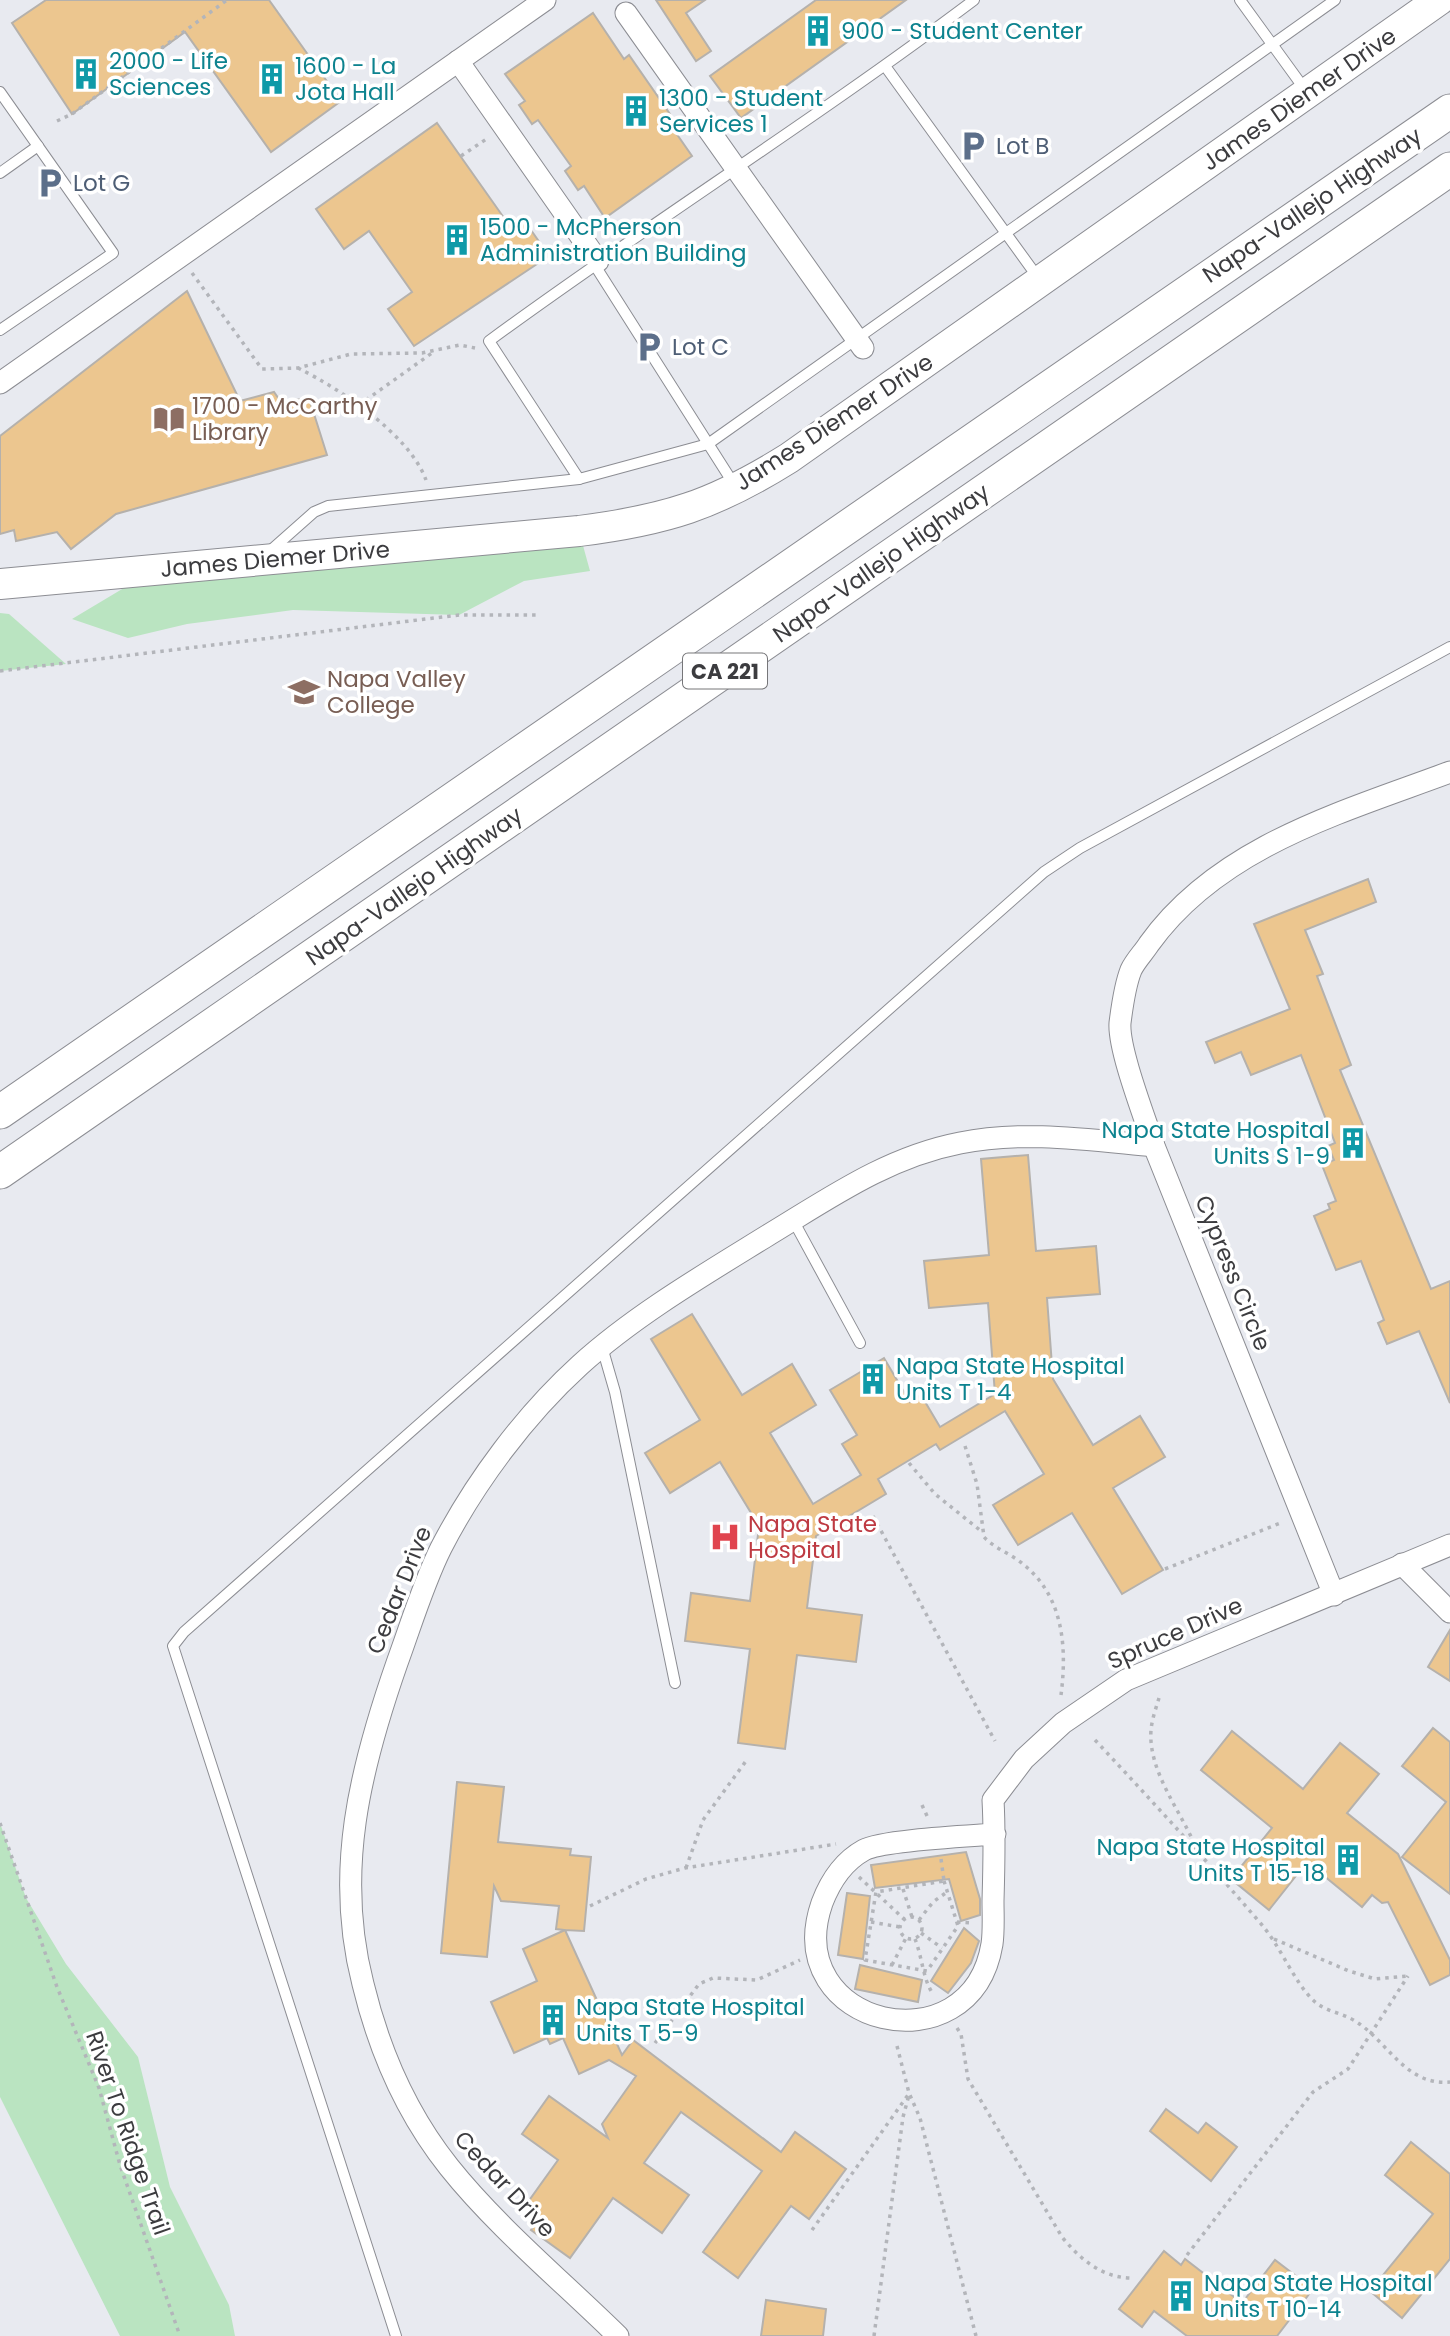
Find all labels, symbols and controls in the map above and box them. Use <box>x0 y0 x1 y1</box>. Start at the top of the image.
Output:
building icon: 900 - Student Center <box>801 14 835 48</box>
place label: 900 - Student Center <box>841 15 1083 47</box>
street label: James Diemer Drive <box>1195 20 1403 178</box>
place label: 2000 - Life Sciences <box>109 45 228 103</box>
place label: 1600 - La Jota Hall <box>295 50 396 108</box>
building icon: 2000 - Life Sciences <box>69 57 103 91</box>
building icon: 1600 - La Jota Hall <box>255 62 289 96</box>
place label: 1300 - Student Services 1 <box>659 82 823 140</box>
building icon: 1300 - Student Services 1 <box>619 94 653 128</box>
street label: Napa-Vallejo Highway <box>1196 120 1428 290</box>
parking icon: Lot B <box>956 129 990 163</box>
place label: Lot B <box>996 130 1049 162</box>
parking icon: Lot G <box>33 166 67 200</box>
place label: Lot G <box>73 167 130 199</box>
place label: 1500 - McPherson Administration Building <box>480 211 747 269</box>
building icon: 1500 - McPherson Administration Building <box>440 223 474 257</box>
parking icon: Lot C <box>632 330 666 364</box>
place label: Lot C <box>672 331 729 363</box>
street label: James Diemer Drive <box>729 346 939 498</box>
place label: 1700 - McCarthy Library <box>192 390 378 448</box>
library icon: 1700 - McCarthy Library <box>152 402 186 436</box>
street label: Napa-Vallejo Highway <box>766 476 996 650</box>
street label: James Diemer Drive <box>159 533 391 585</box>
road number: CA 221 <box>683 654 767 688</box>
place label: Napa Valley College <box>327 663 466 721</box>
school or university icon: Napa Valley College <box>287 675 321 709</box>
street label: Napa-Vallejo Highway <box>299 799 529 973</box>
place label: Napa State Hospital Units S 1-9 <box>1101 1114 1330 1172</box>
building icon: Napa State Hospital Units S 1-9 <box>1336 1126 1370 1160</box>
street label: Cypress Circle <box>1187 1190 1279 1356</box>
place label: Napa State Hospital Units T 1-4 <box>896 1350 1125 1408</box>
building icon: Napa State Hospital Units T 1-4 <box>856 1362 890 1396</box>
place label: Napa State Hospital <box>748 1508 877 1566</box>
hospital icon: Napa State Hospital <box>708 1520 742 1554</box>
street label: Cedar Drive <box>359 1521 439 1659</box>
street label: Spruce Drive <box>1103 1589 1247 1677</box>
place label: Napa State Hospital Units T 15-18 <box>1096 1831 1325 1889</box>
building icon: Napa State Hospital Units T 15-18 <box>1331 1843 1365 1877</box>
place label: Napa State Hospital Units T 5-9 <box>576 1991 805 2049</box>
building icon: Napa State Hospital Units T 5-9 <box>536 2003 570 2037</box>
street label: River To Ridge Trail <box>78 2027 178 2239</box>
street label: Cedar Drive <box>447 2124 563 2244</box>
place label: Napa State Hospital Units T 10-14 <box>1204 2267 1433 2325</box>
building icon: Napa State Hospital Units T 10-14 <box>1164 2279 1198 2313</box>

